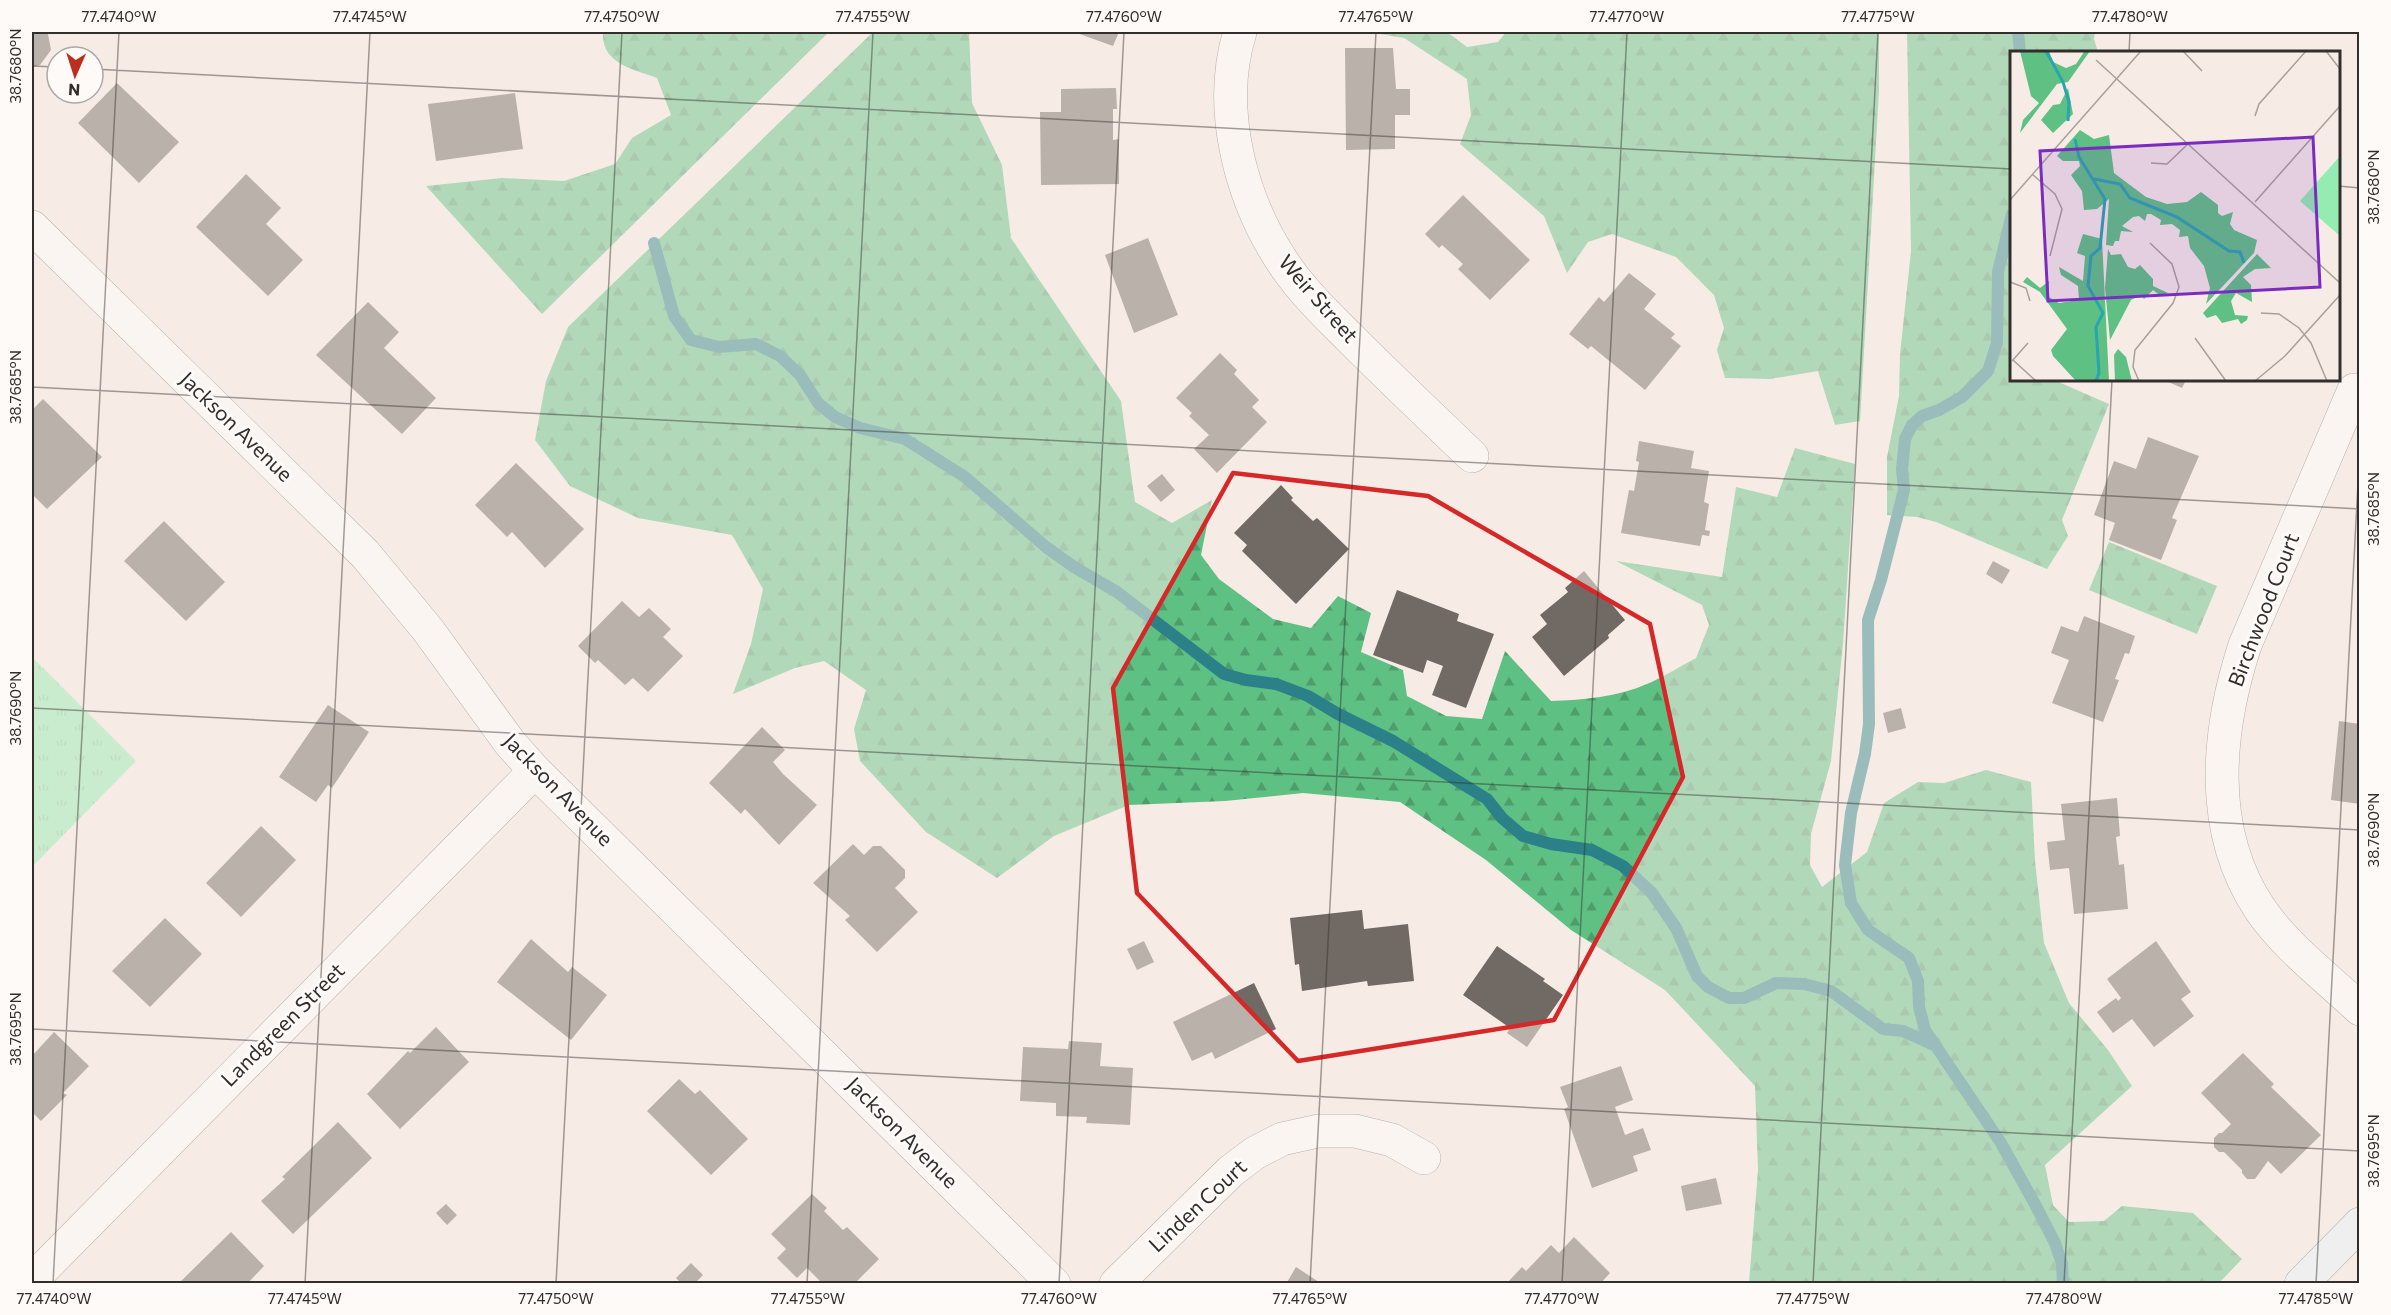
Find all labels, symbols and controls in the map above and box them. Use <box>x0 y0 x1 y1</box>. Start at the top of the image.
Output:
text: 77.4740°W <box>82 7 156 25</box>
text: 77.4745°W <box>333 7 407 25</box>
text: 77.4750°W <box>584 7 660 25</box>
text: 77.4755°W <box>836 7 910 25</box>
text: 77.4760°W <box>1086 7 1162 25</box>
text: 77.4765°W <box>1339 7 1413 25</box>
text: 77.4770°W <box>1590 7 1664 25</box>
text: 77.4775°W <box>1841 7 1915 25</box>
text: 77.4780°W <box>2092 7 2168 25</box>
text: 38.7680°N <box>6 28 24 104</box>
north arrow <box>45 45 105 105</box>
inset map <box>2010 51 2340 381</box>
text: N <box>68 81 81 100</box>
text: 38.7680°N <box>2364 149 2382 225</box>
street label: Weir Street <box>1274 249 1364 347</box>
text: 38.7685°N <box>6 350 24 424</box>
street label: Jackson Avenue <box>175 366 299 486</box>
text: 38.7685°N <box>2364 472 2382 546</box>
street label: Birchwood Court <box>2222 529 2303 690</box>
text: 38.7690°N <box>6 671 24 745</box>
street label: Jackson Avenue <box>499 727 619 851</box>
text: 38.7690°N <box>2364 793 2382 867</box>
street label: Landgreen Street <box>215 957 349 1091</box>
text: 38.7695°N <box>6 992 24 1066</box>
street label: Jackson Avenue <box>842 1071 964 1193</box>
text: 38.7695°N <box>2364 1114 2382 1188</box>
street label: Linden Court <box>1143 1153 1251 1256</box>
text: 77.4740°W <box>17 1289 91 1307</box>
text: 77.4745°W <box>268 1289 342 1307</box>
text: 77.4750°W <box>518 1289 594 1307</box>
text: 77.4755°W <box>771 1289 845 1307</box>
text: 77.4760°W <box>1021 1289 1097 1307</box>
text: 77.4765°W <box>1273 1289 1347 1307</box>
text: 77.4770°W <box>1525 1289 1599 1307</box>
text: 77.4775°W <box>1776 1289 1850 1307</box>
text: 77.4780°W <box>2026 1289 2102 1307</box>
text: 77.4785°W <box>2279 1289 2353 1307</box>

